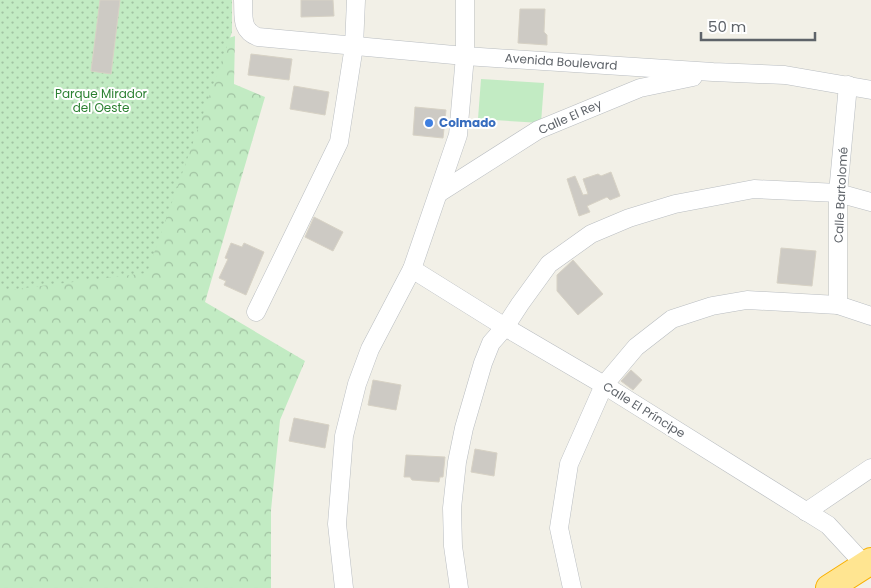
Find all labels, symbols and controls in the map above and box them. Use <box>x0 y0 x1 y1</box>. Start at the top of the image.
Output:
scale bar <box>701 10 815 42</box>
text: 50 m <box>708 16 746 37</box>
street label: Avenida Boulevard <box>504 49 618 74</box>
park label: Parque Mirador del Oeste <box>55 85 148 116</box>
street label: Calle El Rey <box>535 95 604 138</box>
place label: Colmado <box>439 114 496 131</box>
marker: Colmado <box>423 117 435 129</box>
street label: Calle Bartolomé <box>829 146 852 244</box>
street label: Calle El Príncipe <box>600 377 689 442</box>

